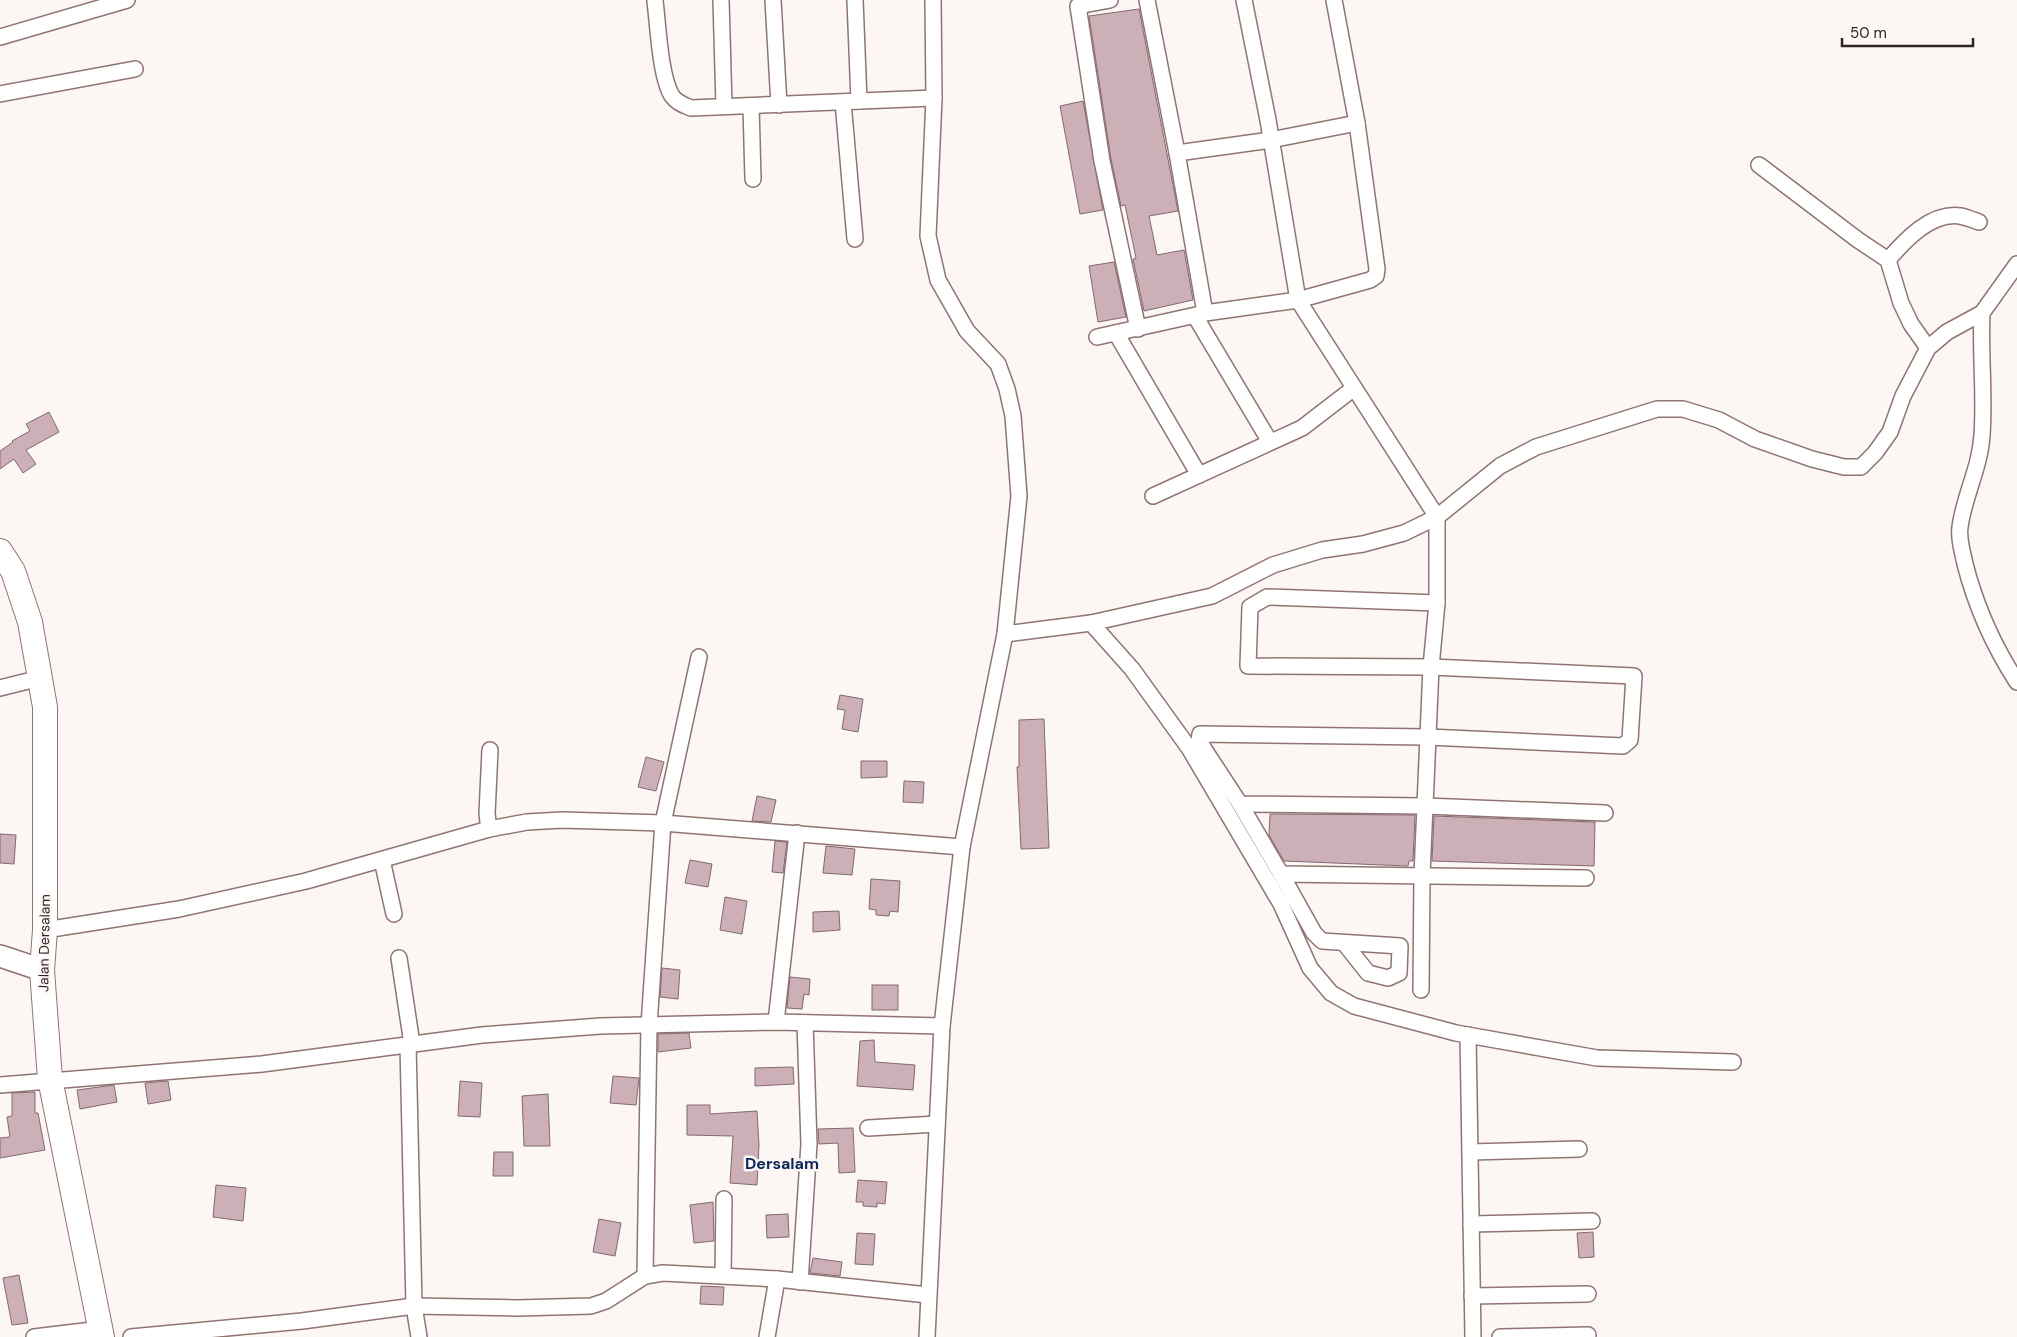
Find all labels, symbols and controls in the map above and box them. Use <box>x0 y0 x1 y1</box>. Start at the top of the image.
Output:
scale bar <box>1842 15 1973 47</box>
text: 50 m <box>1850 23 1887 43</box>
street label: Jalan Dersalam <box>34 894 54 992</box>
district label: Dersalam <box>745 1153 819 1174</box>

